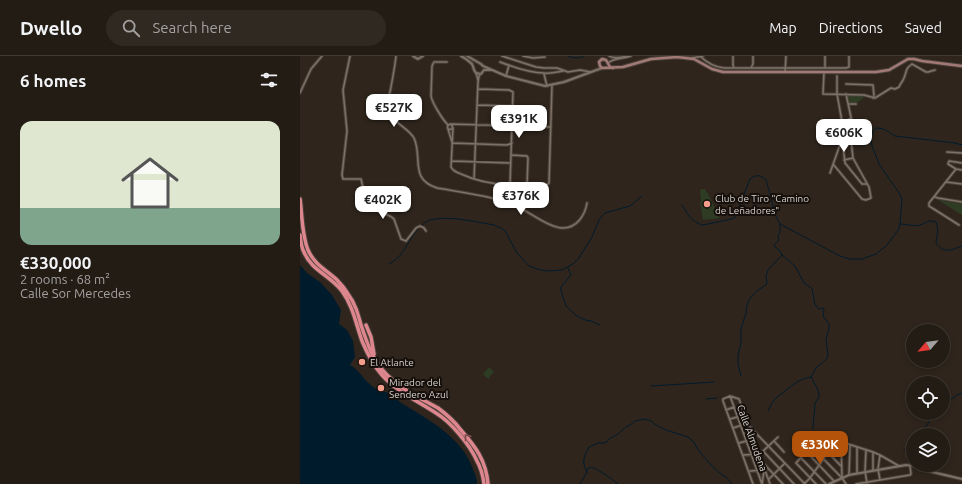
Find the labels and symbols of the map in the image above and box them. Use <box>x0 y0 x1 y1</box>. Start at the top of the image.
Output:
pin: €527K <box>366 94 422 128</box>
pin: €391K <box>491 105 547 139</box>
pin: €606K <box>816 119 872 153</box>
pin: €376K <box>493 182 549 216</box>
pin: €402K <box>355 186 411 220</box>
place label: Club de Tiro "Camino de Leñadores" <box>715 193 809 216</box>
marker: Club de Tiro "Camino de Leñadores" <box>702 199 712 209</box>
north arrow <box>906 324 950 368</box>
marker: El Atlante <box>357 357 367 367</box>
place label: El Atlante <box>370 357 414 368</box>
place label: Mirador del Sendero Azul <box>389 377 449 400</box>
marker: Mirador del Sendero Azul <box>376 383 386 393</box>
street label: Calle Almudena <box>735 403 769 473</box>
pin: €330K <box>792 431 848 465</box>
one-way arrow <box>465 434 472 441</box>

